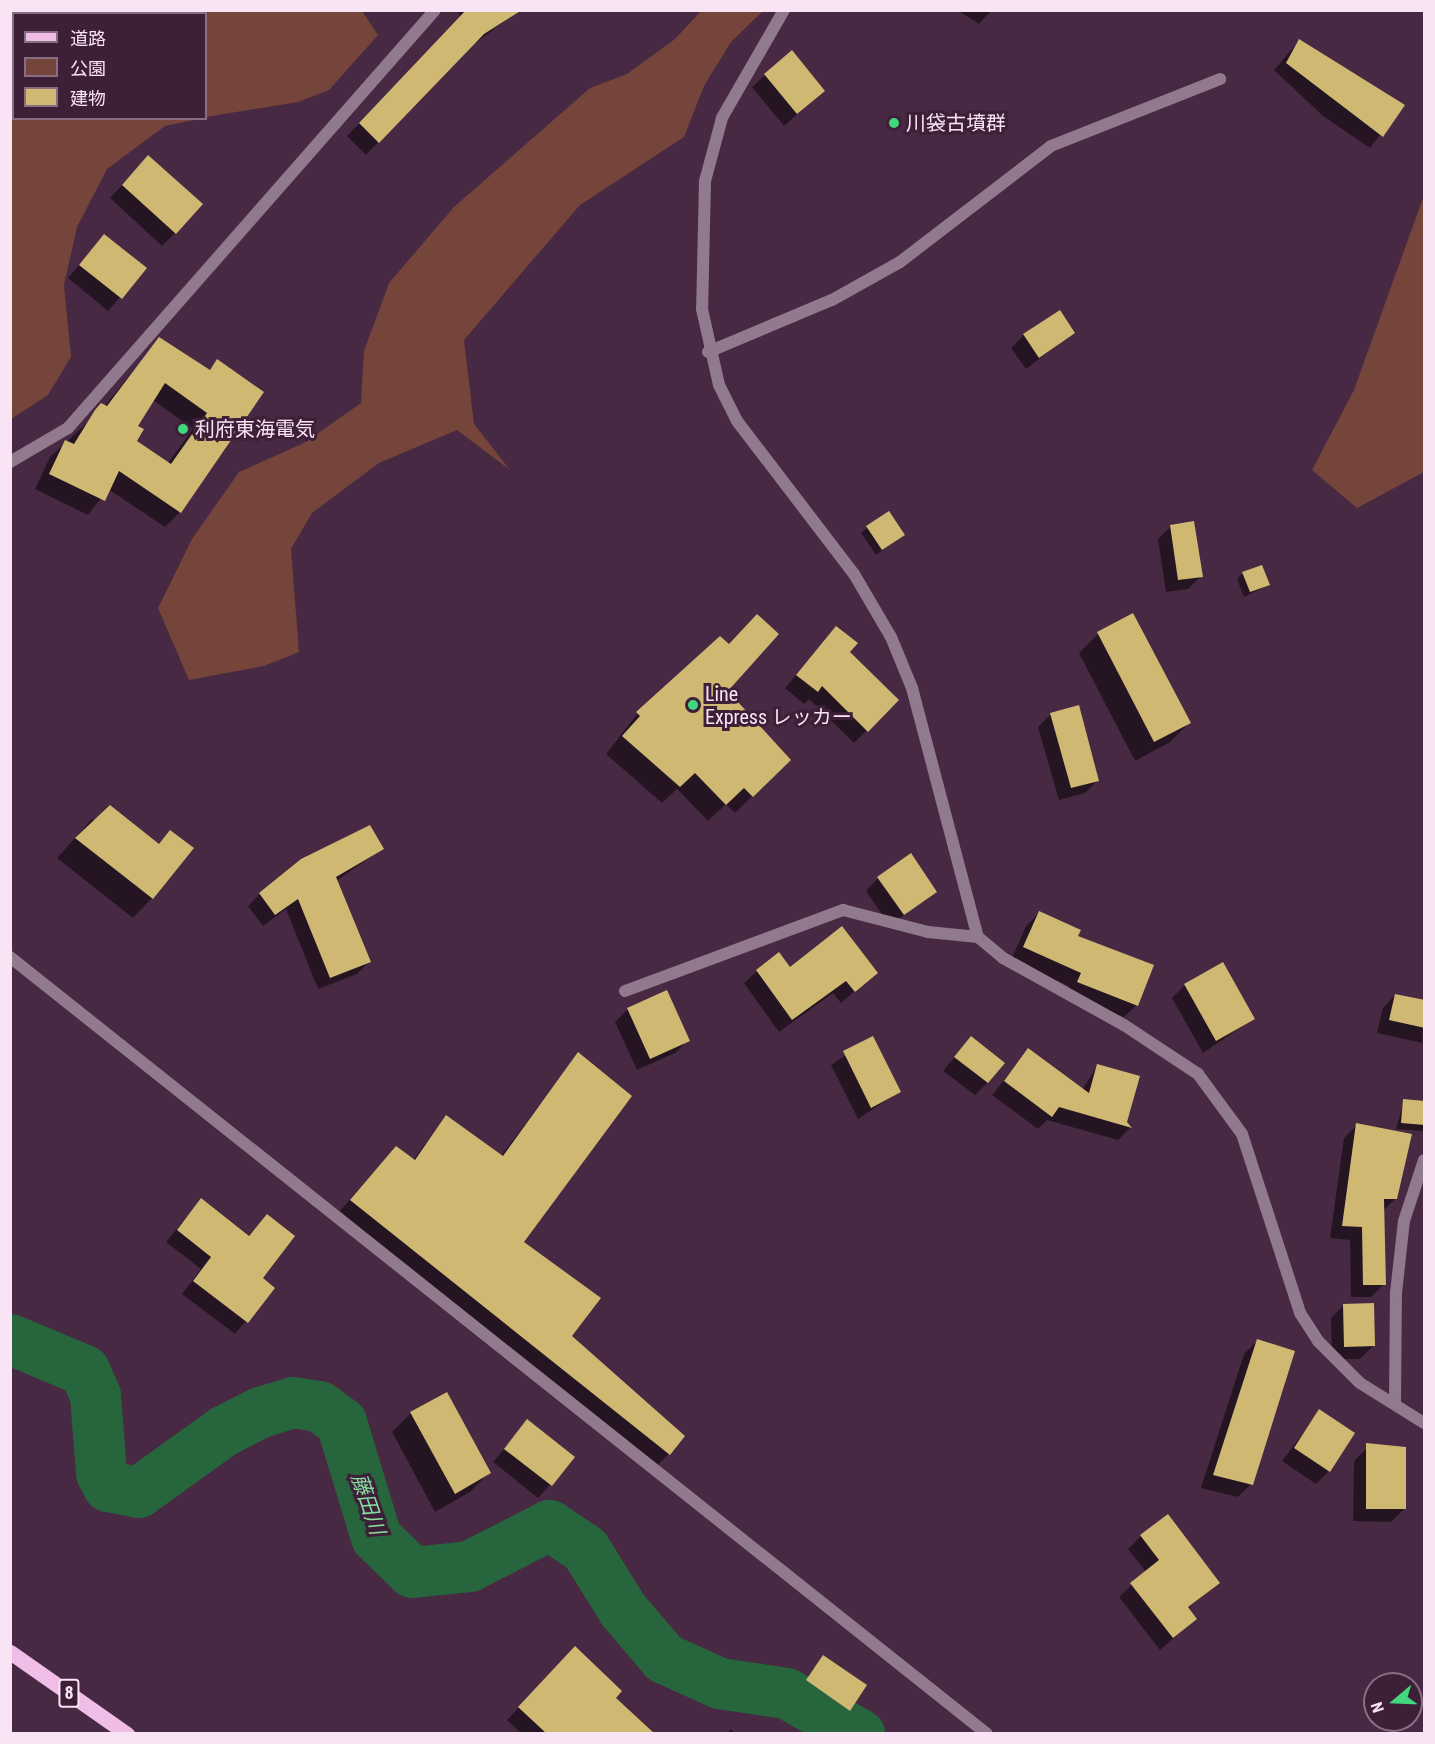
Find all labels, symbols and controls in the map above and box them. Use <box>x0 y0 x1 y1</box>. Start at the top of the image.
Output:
legend <box>12 12 207 120</box>
text: 道路 <box>70 28 106 49</box>
text: 公園 <box>70 58 106 79</box>
text: 建物 <box>70 88 106 109</box>
place label: 川袋古墳群 <box>906 111 1006 135</box>
marker: 川袋古墳群 <box>887 116 901 130</box>
place label: 利府東海電気 <box>195 417 315 441</box>
marker: 利府東海電気 <box>176 422 190 436</box>
place label: Line Express レッカー <box>705 682 852 729</box>
marker: Line Express レッカー <box>686 698 700 712</box>
water label: 藤田川 <box>346 1470 390 1538</box>
north arrow <box>1363 1672 1423 1732</box>
road number: 8 <box>57 1678 81 1708</box>
text: N <box>1367 1700 1388 1715</box>

